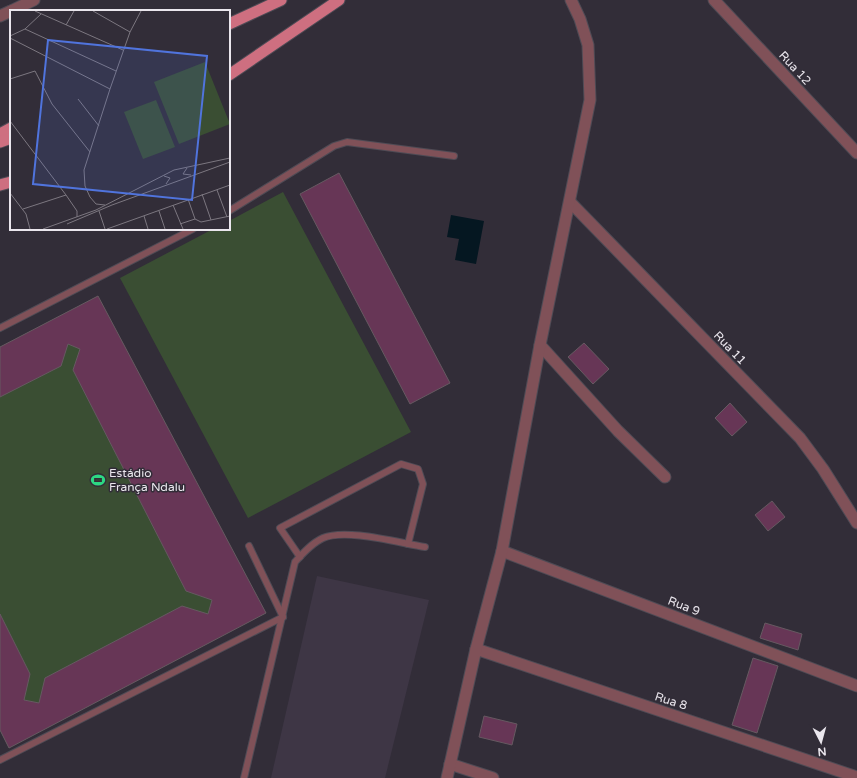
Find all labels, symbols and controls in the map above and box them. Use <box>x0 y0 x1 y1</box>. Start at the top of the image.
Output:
inset map <box>10 10 230 230</box>
street label: Rua 12 <box>776 48 814 88</box>
street label: Rua 11 <box>711 328 749 368</box>
place label: Estádio França Ndalu <box>109 466 185 494</box>
sports icon: Estádio França Ndalu <box>90 472 106 488</box>
street label: Rua 9 <box>666 594 702 618</box>
street label: Rua 8 <box>653 689 689 713</box>
north arrow <box>801 722 841 762</box>
text: N <box>817 745 827 758</box>

